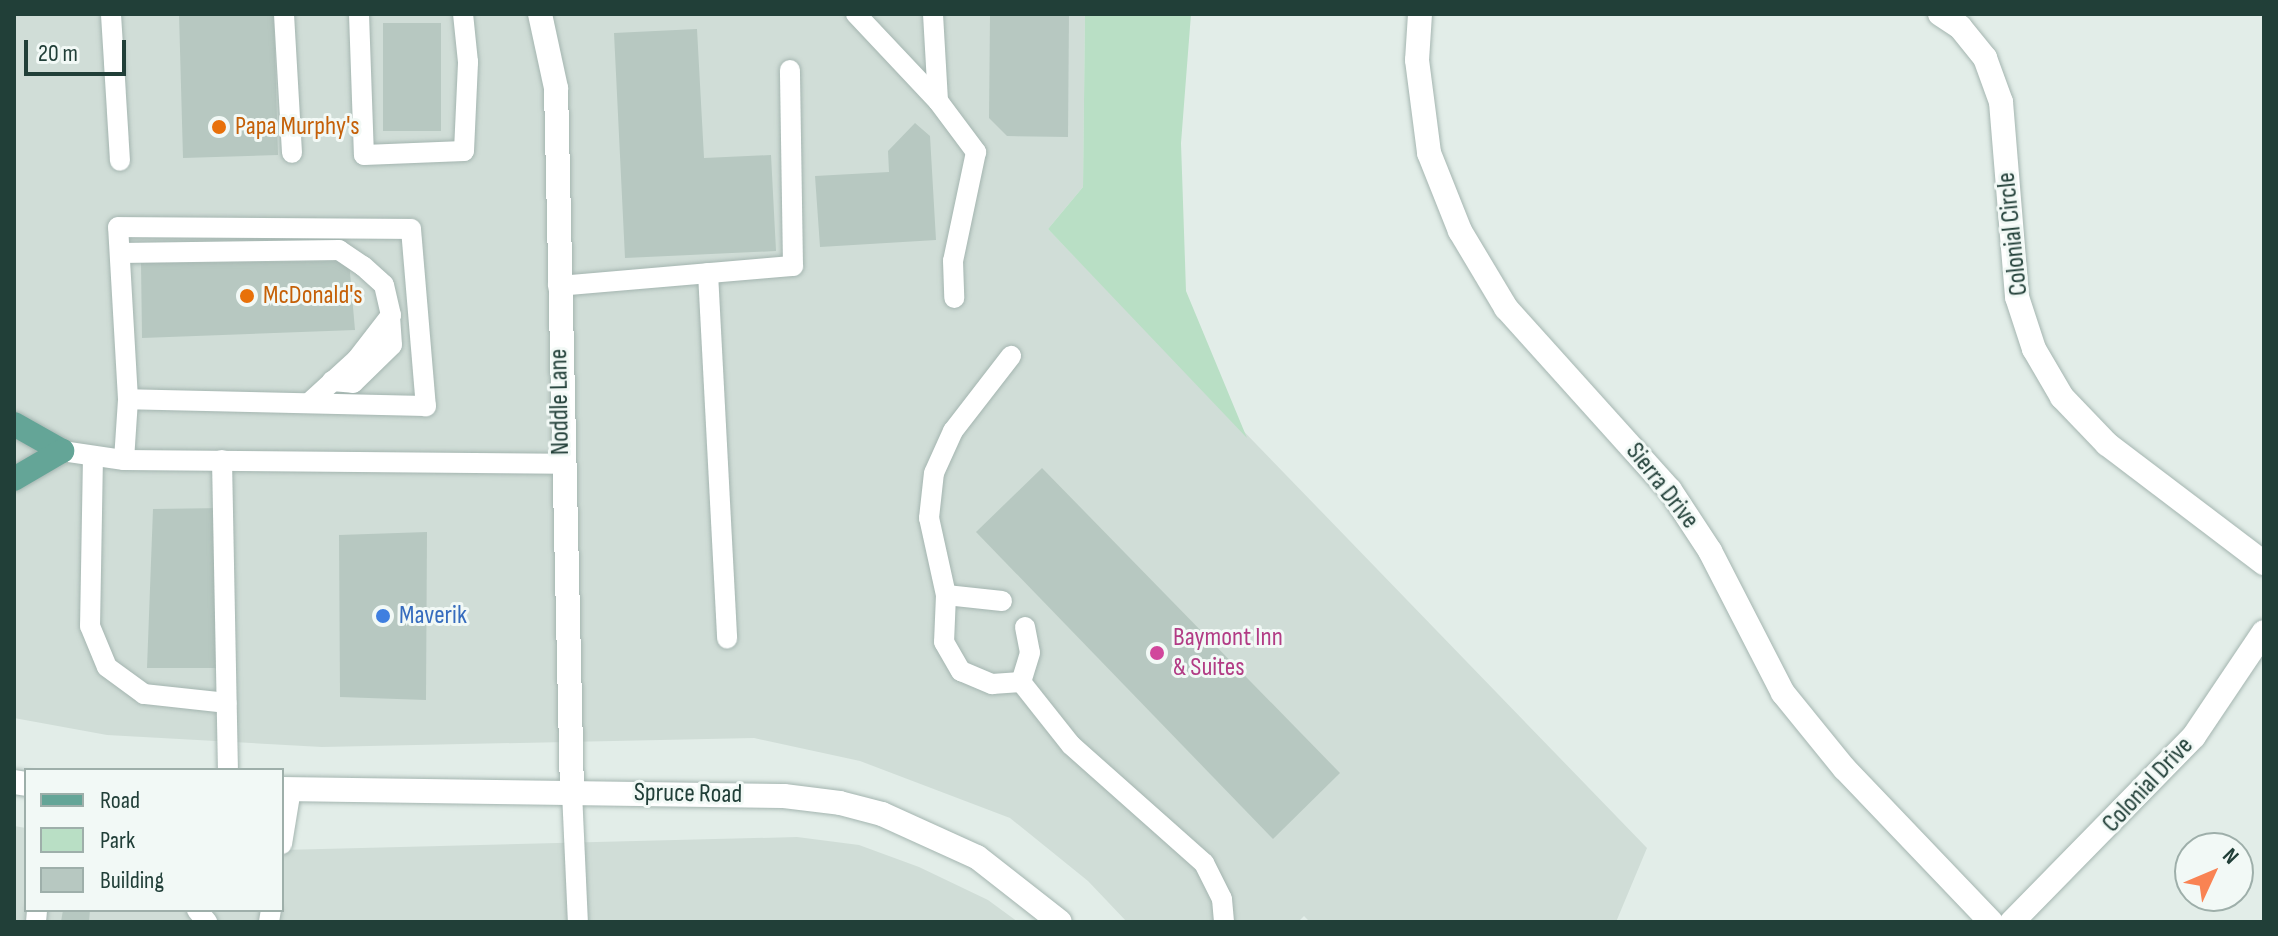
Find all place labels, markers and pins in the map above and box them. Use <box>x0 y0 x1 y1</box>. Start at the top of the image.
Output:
place label: Papa Murphy's <box>235 111 360 143</box>
marker: Papa Murphy's <box>210 118 228 136</box>
place label: McDonald's <box>263 280 363 312</box>
marker: McDonald's <box>238 287 256 305</box>
place label: Maverik <box>399 600 467 632</box>
marker: Maverik <box>374 607 392 625</box>
place label: Baymont Inn & Suites <box>1173 622 1283 684</box>
marker: Baymont Inn & Suites <box>1148 644 1166 662</box>

